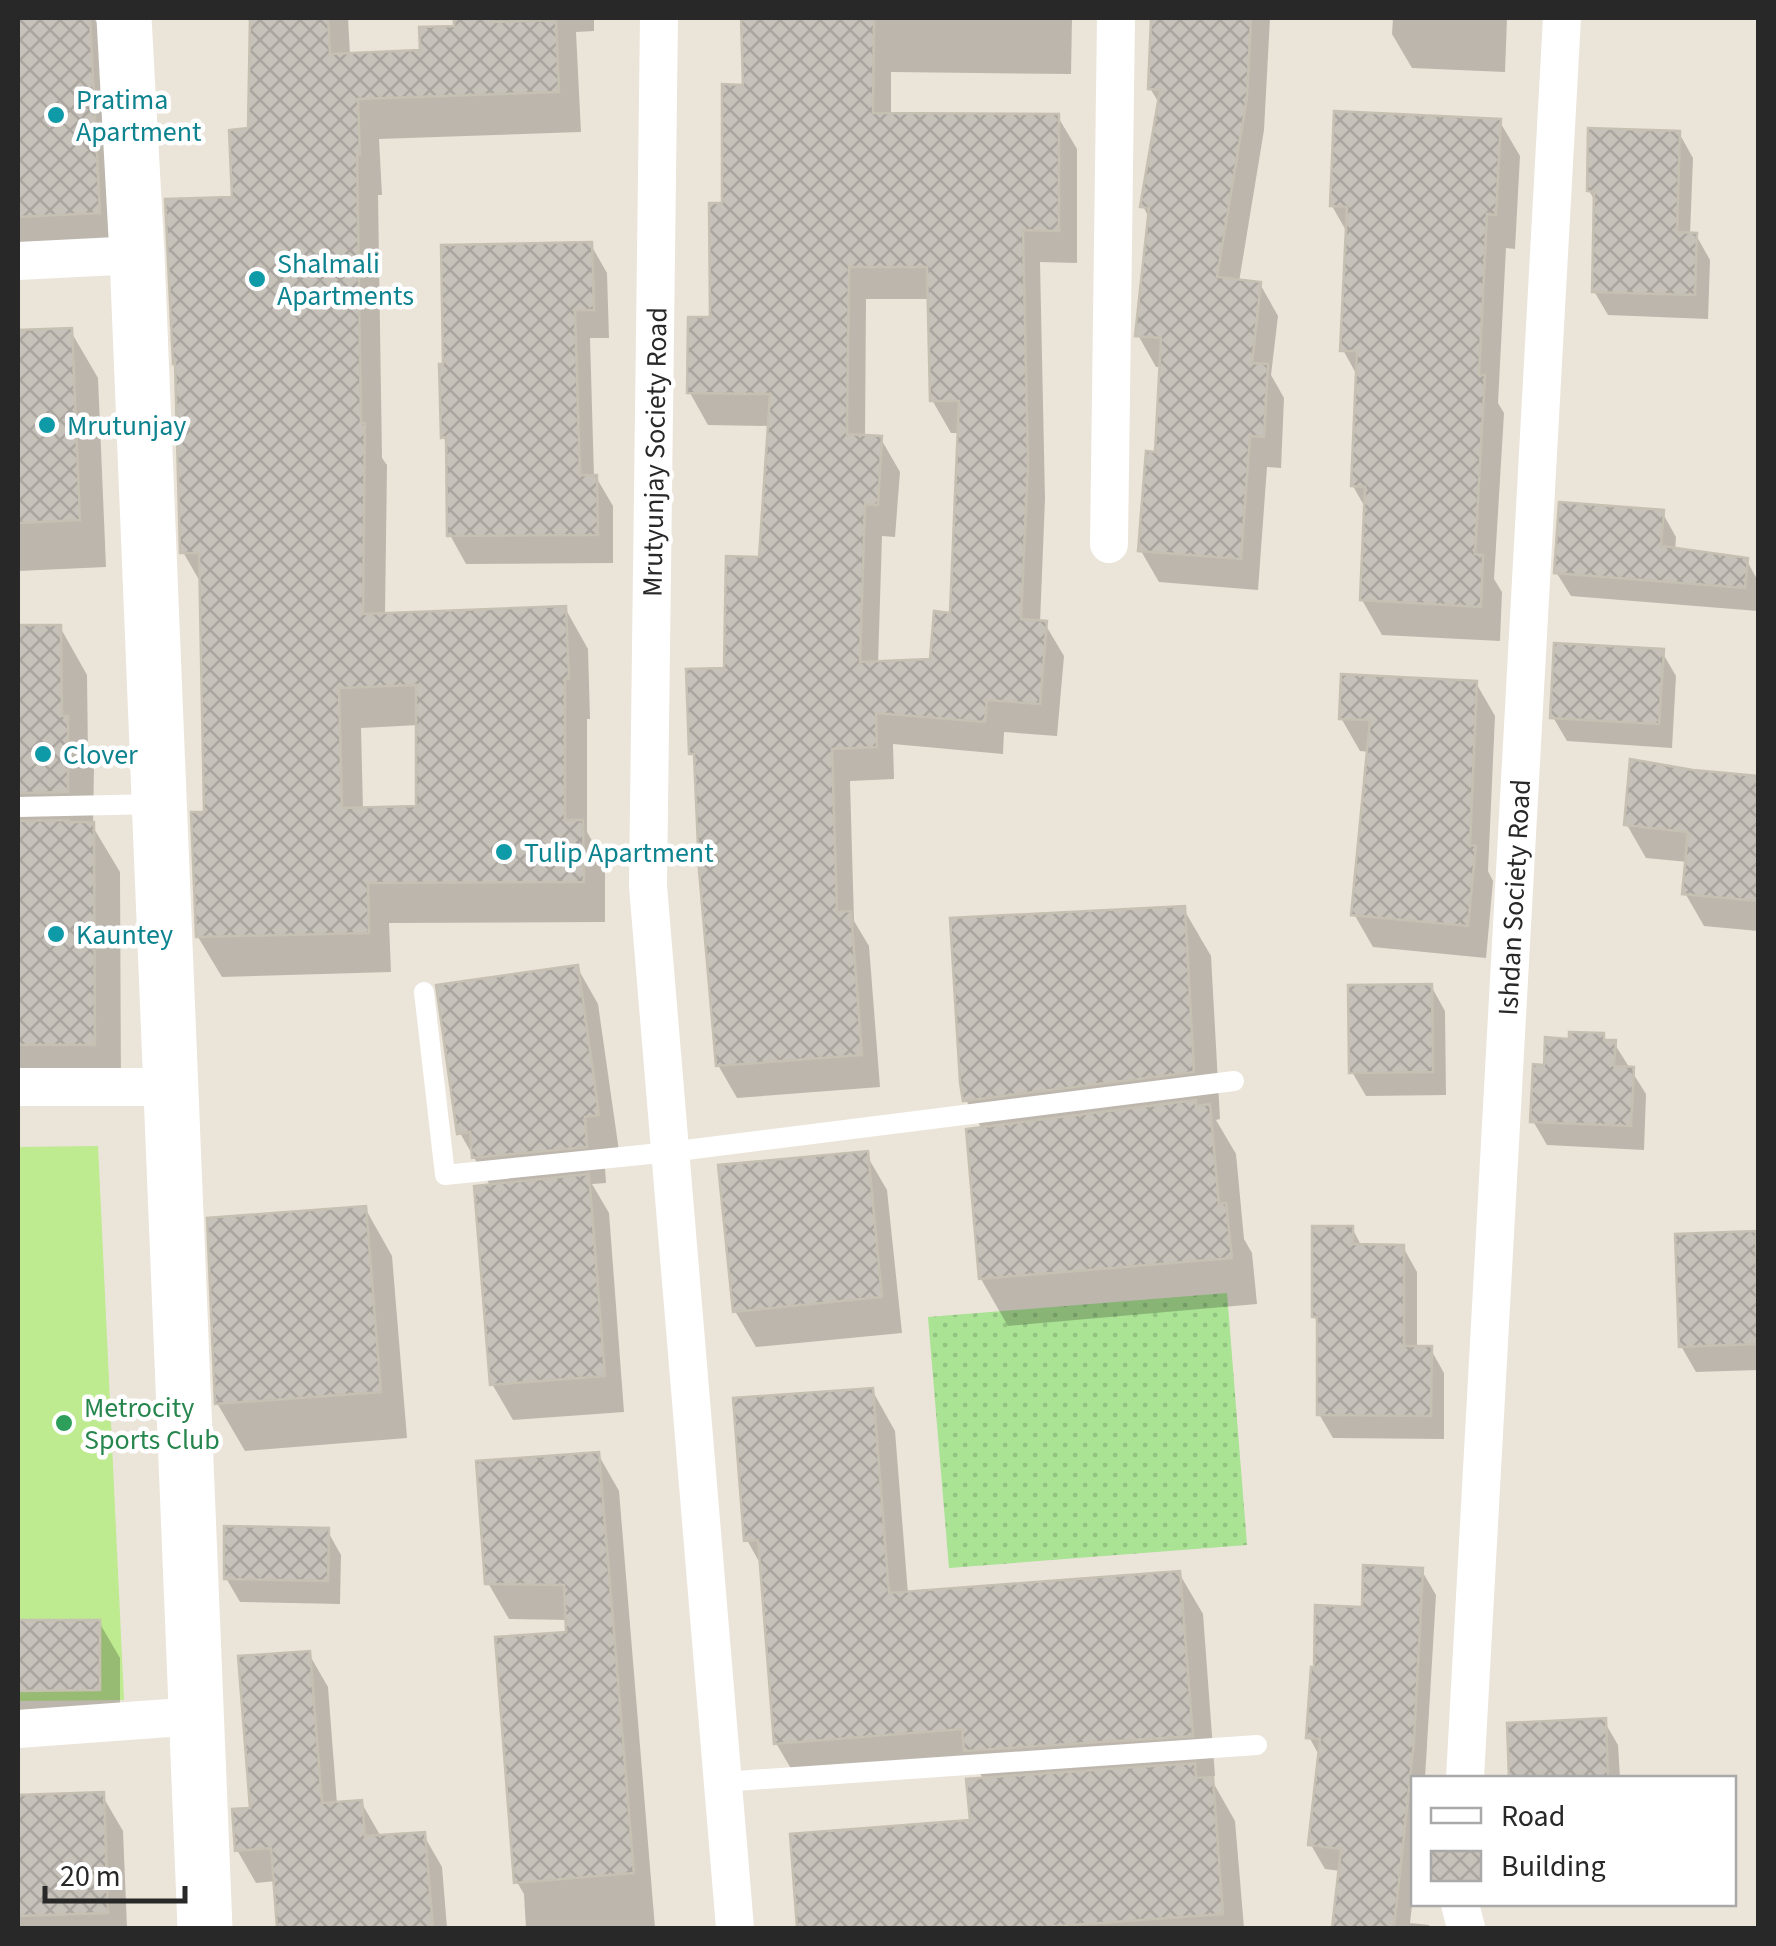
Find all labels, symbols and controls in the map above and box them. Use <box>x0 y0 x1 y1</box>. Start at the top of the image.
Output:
place label: Pratima Apartment <box>76 80 202 152</box>
marker: Pratima Apartment <box>45 104 67 126</box>
place label: Shalmali Apartments <box>277 244 414 316</box>
marker: Shalmali Apartments <box>246 268 268 290</box>
street label: Mrutyunjay Society Road <box>632 307 678 597</box>
place label: Mrutunjay <box>67 406 186 446</box>
marker: Mrutunjay <box>36 414 58 436</box>
place label: Clover <box>63 735 138 775</box>
marker: Clover <box>32 743 54 765</box>
street label: Ishdan Society Road <box>1488 778 1541 1017</box>
place label: Tulip Apartment <box>524 833 714 873</box>
marker: Tulip Apartment <box>493 841 515 863</box>
place label: Kauntey <box>76 915 173 955</box>
marker: Kauntey <box>45 923 67 945</box>
place label: Metrocity Sports Club <box>84 1388 220 1460</box>
marker: Metrocity Sports Club <box>53 1412 75 1434</box>
legend <box>1411 1776 1736 1906</box>
text: Road <box>1501 1795 1565 1838</box>
scale bar <box>45 1841 185 1903</box>
text: Building <box>1501 1845 1606 1888</box>
text: 20 m <box>60 1855 121 1898</box>

